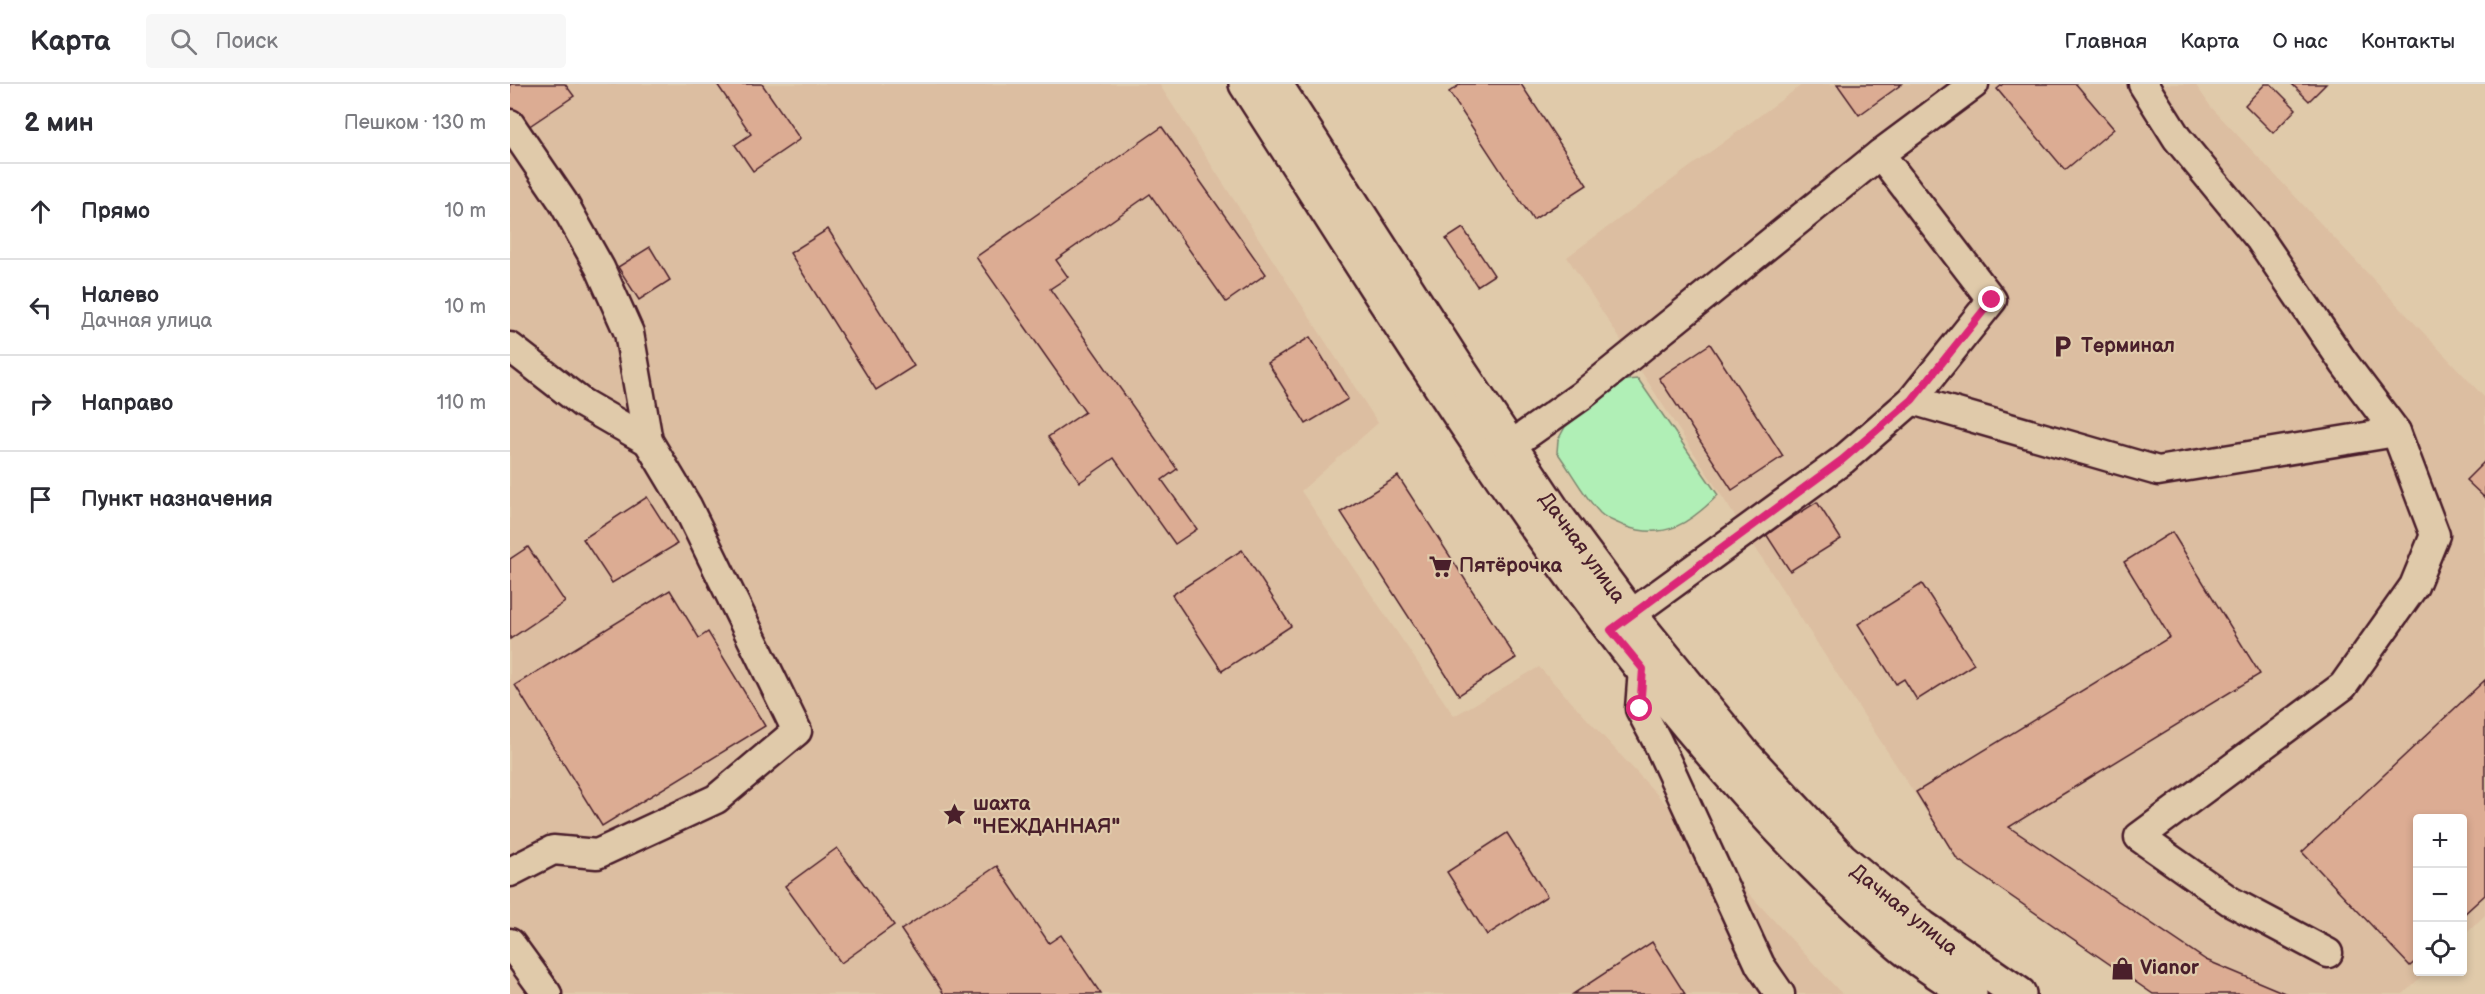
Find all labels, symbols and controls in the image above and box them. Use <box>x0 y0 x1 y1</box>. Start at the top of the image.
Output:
search box <box>146 14 566 68</box>
text: Карта <box>30 25 110 58</box>
icon: search <box>167 25 200 58</box>
text: Поиск <box>215 28 278 55</box>
text: Главная <box>2064 29 2147 54</box>
text: Карта <box>2180 29 2239 54</box>
text: О нас <box>2272 29 2328 54</box>
text: Контакты <box>2361 29 2455 54</box>
text: 2 мин <box>24 108 94 139</box>
text: Пешком · 130 m <box>344 111 486 135</box>
icon: ahead <box>24 195 57 228</box>
text: Прямо <box>81 198 150 225</box>
text: 10 m <box>445 199 486 223</box>
text: Налево <box>81 282 159 309</box>
route end <box>1978 286 2004 312</box>
icon: left <box>24 291 57 324</box>
text: 10 m <box>445 295 486 319</box>
text: Дачная улица <box>81 309 212 333</box>
parking icon: Терминал <box>2050 333 2076 359</box>
place label: Терминал <box>2081 334 2175 358</box>
icon: right <box>24 387 57 420</box>
text: Направо <box>81 390 173 417</box>
text: 110 m <box>437 391 486 415</box>
icon: arrive <box>24 483 57 516</box>
text: Пункт назначения <box>81 486 273 513</box>
street label: Дачная улица <box>1534 488 1630 608</box>
supermarket icon: Пятёрочка <box>1428 553 1454 579</box>
place label: Пятёрочка <box>1459 554 1562 578</box>
route start <box>1626 695 1652 721</box>
place label: шахта "НЕЖДАННАЯ" <box>973 792 1120 839</box>
place icon: шахта "НЕЖДАННАЯ" <box>942 802 968 828</box>
map controls <box>2413 814 2467 976</box>
button: + <box>2413 814 2467 868</box>
street label: Дачная улица <box>1845 859 1963 961</box>
button: − <box>2413 868 2467 922</box>
button: locate <box>2413 922 2467 976</box>
shop icon: Vianor <box>2109 955 2135 981</box>
place label: Vianor <box>2140 956 2200 980</box>

